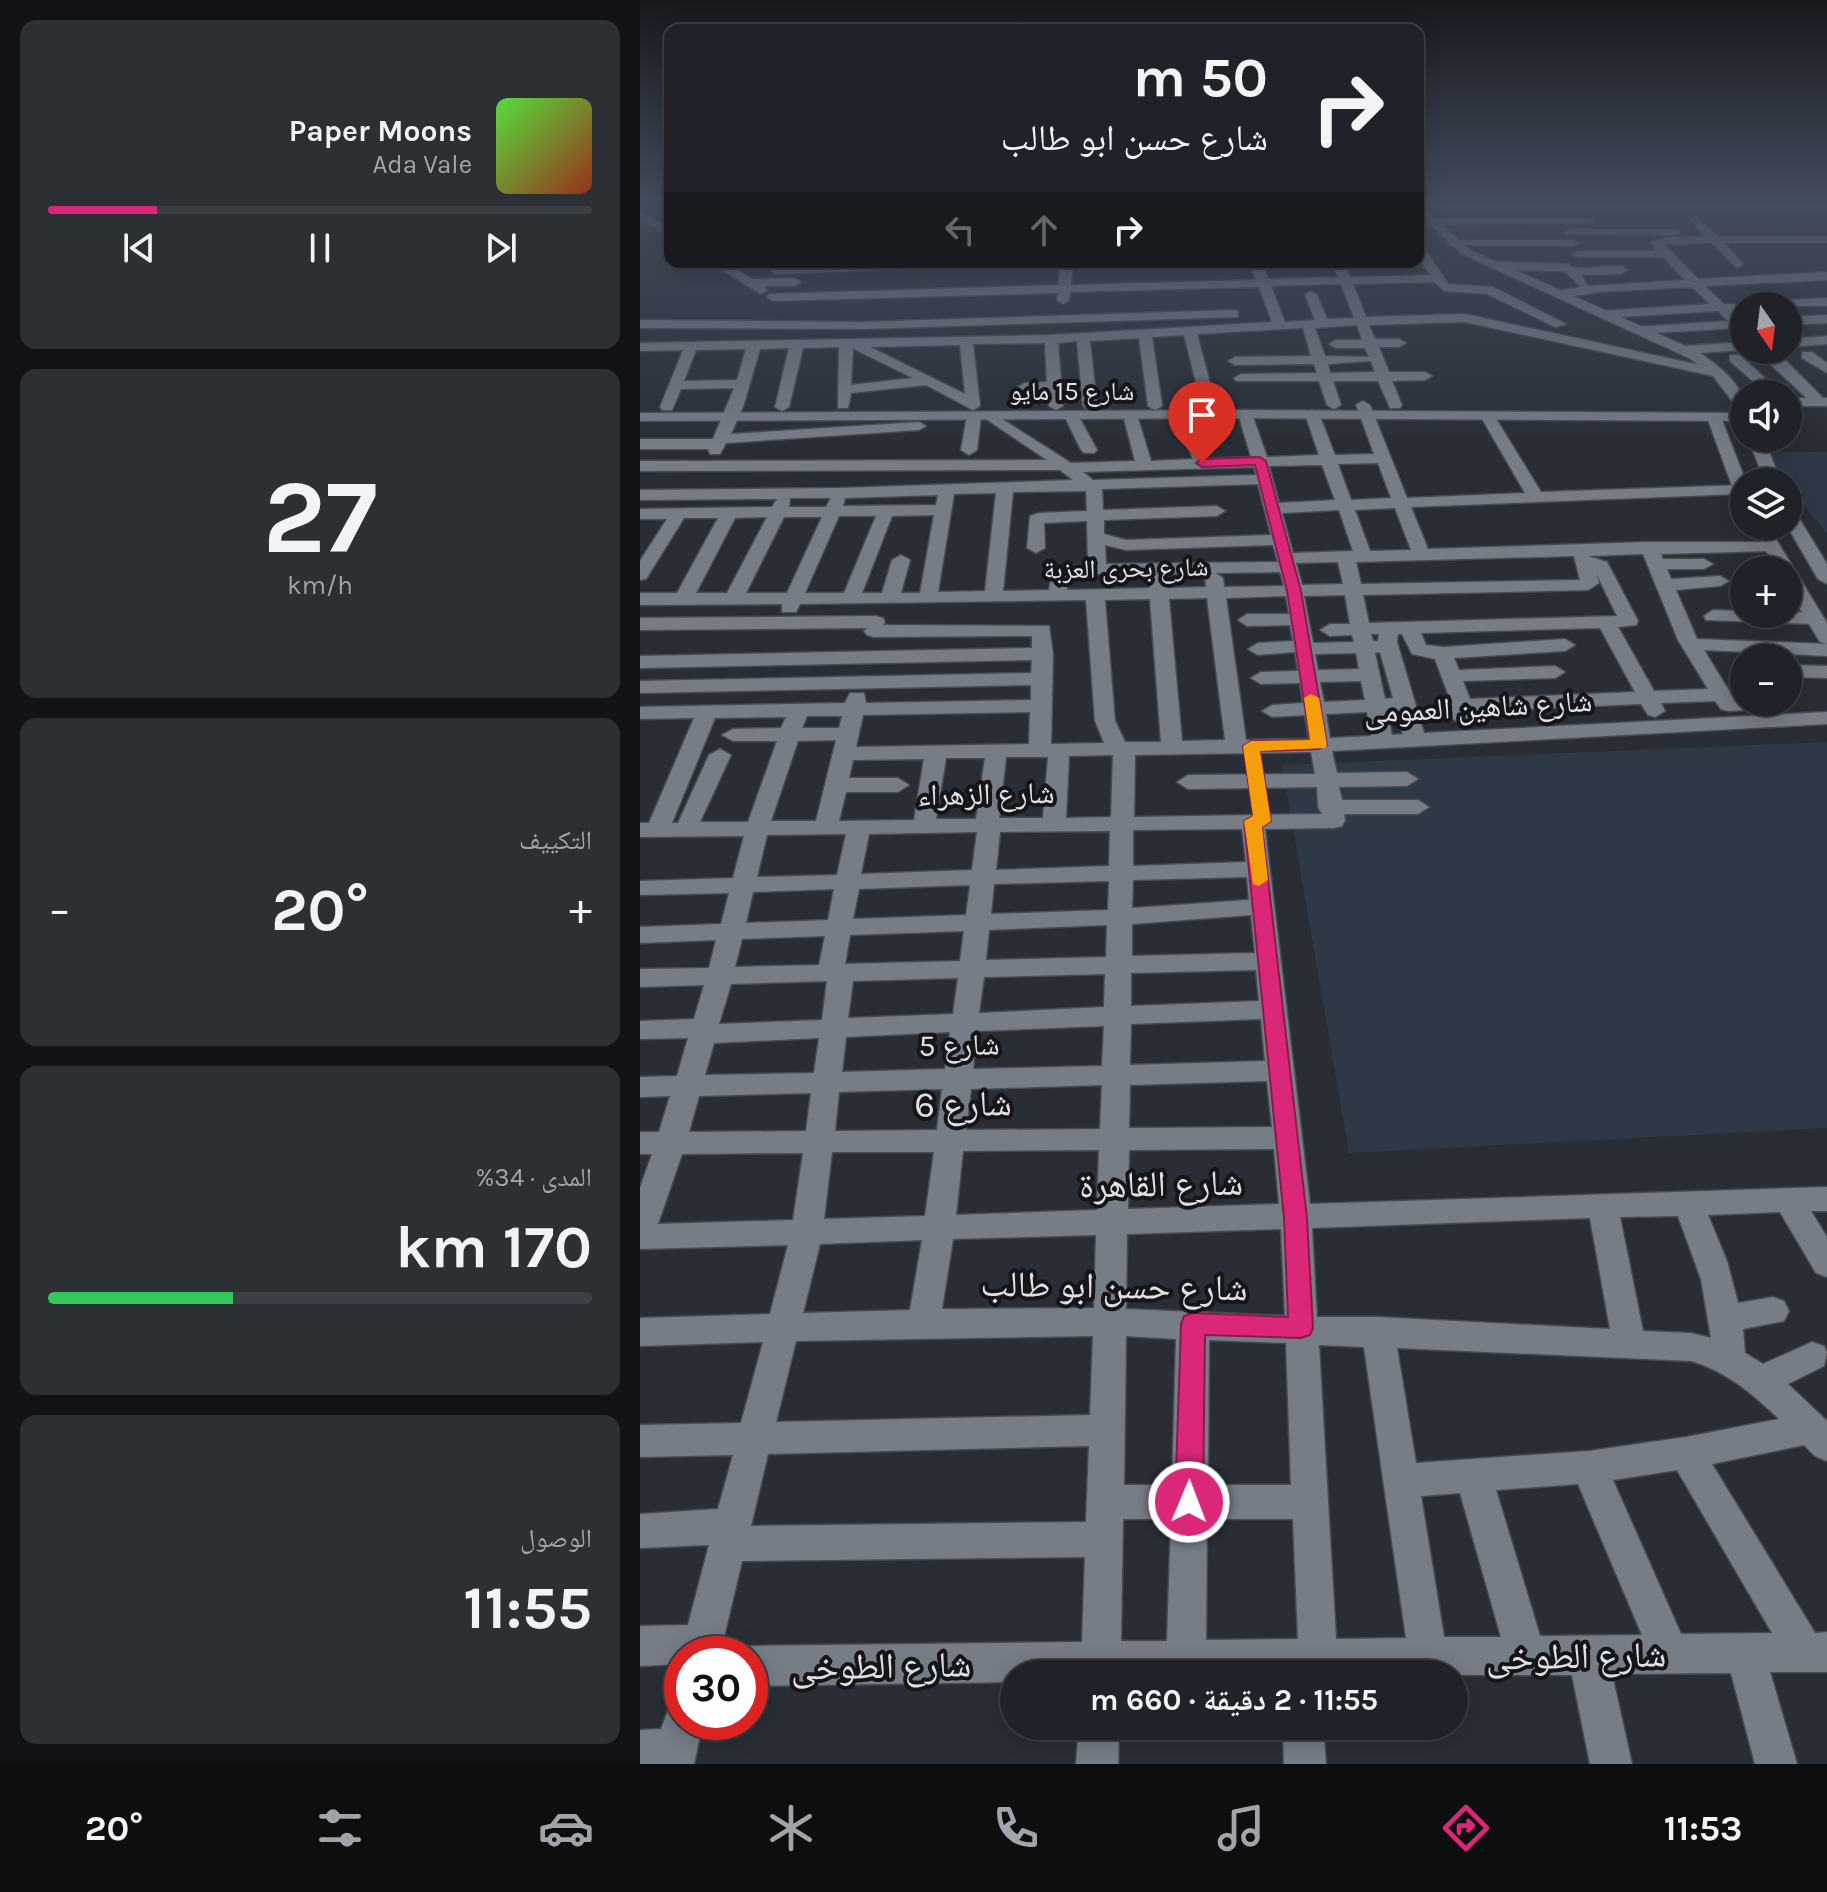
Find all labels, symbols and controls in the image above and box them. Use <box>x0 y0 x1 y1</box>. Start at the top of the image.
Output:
text: 50 m <box>1133 45 1268 110</box>
icon: right <box>1296 56 1400 160</box>
text: Paper Moons <box>289 113 472 149</box>
text: شارع حسن ابو طالب <box>1001 117 1268 159</box>
text: Ada Vale <box>372 149 472 180</box>
icon: left <box>938 208 982 252</box>
icon: ahead <box>1022 208 1066 252</box>
icon: right <box>1106 208 1150 252</box>
icon: previous <box>117 226 161 270</box>
icon: pause <box>298 226 342 270</box>
icon: next <box>479 226 523 270</box>
north arrow <box>1730 292 1802 364</box>
map controls <box>1730 292 1802 716</box>
street label: شارع 15 مايو <box>1010 376 1134 407</box>
button: sound <box>1730 380 1802 452</box>
pin <box>1168 381 1236 463</box>
icon: arrive <box>1180 393 1224 437</box>
text: 27 <box>263 457 377 578</box>
button: layers <box>1730 468 1802 540</box>
street label: شارع بحرى العزبة <box>1043 552 1209 585</box>
button: + <box>1730 556 1802 628</box>
text: km/h <box>287 570 353 601</box>
button: − <box>1730 644 1802 716</box>
street label: شارع شاهين العمومى <box>1363 683 1593 732</box>
street label: شارع الزهراء <box>917 775 1055 814</box>
text: التكييف <box>519 825 592 856</box>
text: 20° <box>271 875 369 945</box>
text: − <box>48 884 71 935</box>
text: + <box>569 884 592 935</box>
street label: شارع 5 <box>918 1026 1000 1065</box>
street label: شارع 6 <box>914 1082 1012 1127</box>
text: المدى · 34% <box>475 1162 592 1193</box>
street label: شارع القاهرة <box>1079 1162 1243 1207</box>
text: 170 km <box>395 1212 592 1282</box>
street label: شارع حسن ابو طالب <box>980 1263 1248 1310</box>
position arrow <box>1147 1460 1231 1544</box>
text: الوصول <box>520 1523 592 1554</box>
text: 11:55 <box>463 1573 592 1643</box>
street label: شارع الطوخى <box>1486 1633 1667 1680</box>
speed limit sign: 30 <box>664 1636 768 1740</box>
street label: شارع الطوخى <box>791 1643 972 1690</box>
text: 11:55 · 2 دقيقة · 660 m <box>1090 1682 1378 1718</box>
icon: filters <box>312 1800 368 1856</box>
icon: car <box>538 1800 594 1856</box>
icon: climate <box>763 1800 819 1856</box>
icon: phone <box>988 1800 1044 1856</box>
icon: music <box>1213 1800 1269 1856</box>
icon: directions <box>1438 1800 1494 1856</box>
text: 20° <box>85 1807 143 1849</box>
text: 11:53 <box>1664 1807 1742 1849</box>

